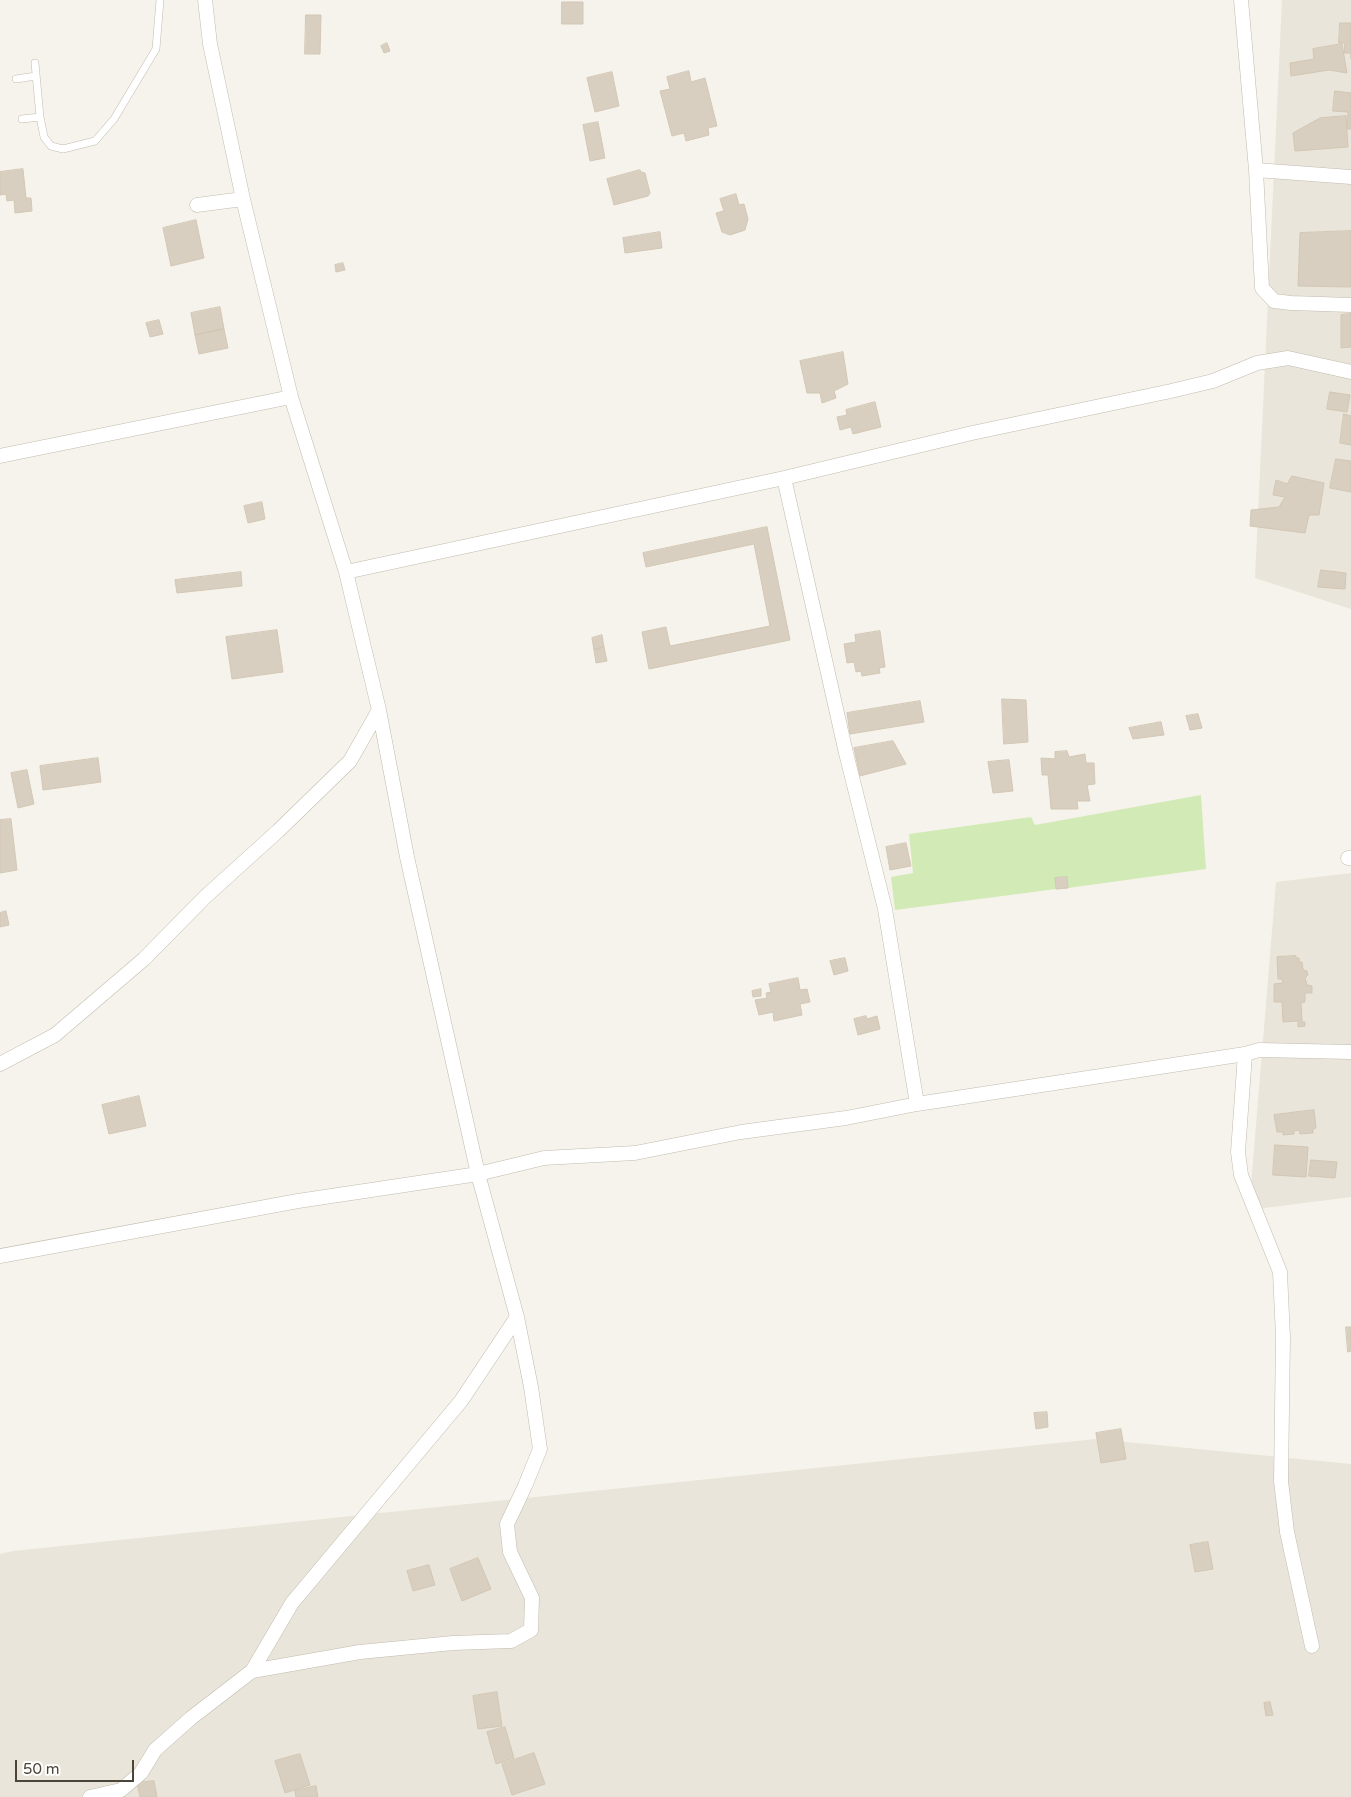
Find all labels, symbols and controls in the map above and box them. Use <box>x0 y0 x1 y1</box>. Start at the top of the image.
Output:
scale bar <box>18 1750 136 1782</box>
text: 50 m <box>23 1760 60 1778</box>

